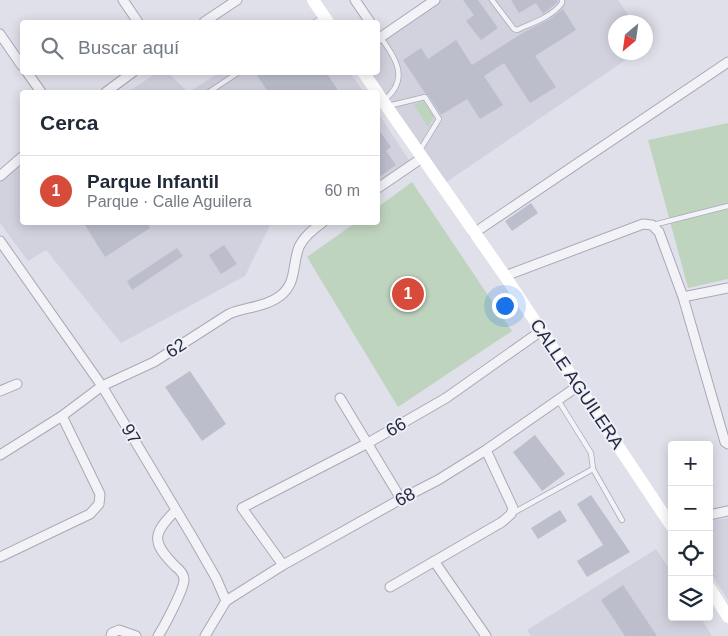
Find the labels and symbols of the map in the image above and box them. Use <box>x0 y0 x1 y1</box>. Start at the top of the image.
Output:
north arrow <box>608 15 653 60</box>
pin: 1 <box>392 275 424 313</box>
your location <box>492 293 518 319</box>
street label: CALLE AGUILERA <box>526 315 628 453</box>
street label: 62 <box>162 334 190 362</box>
street label: 66 <box>382 413 410 441</box>
street label: 97 <box>117 420 145 448</box>
street label: 68 <box>391 483 419 511</box>

